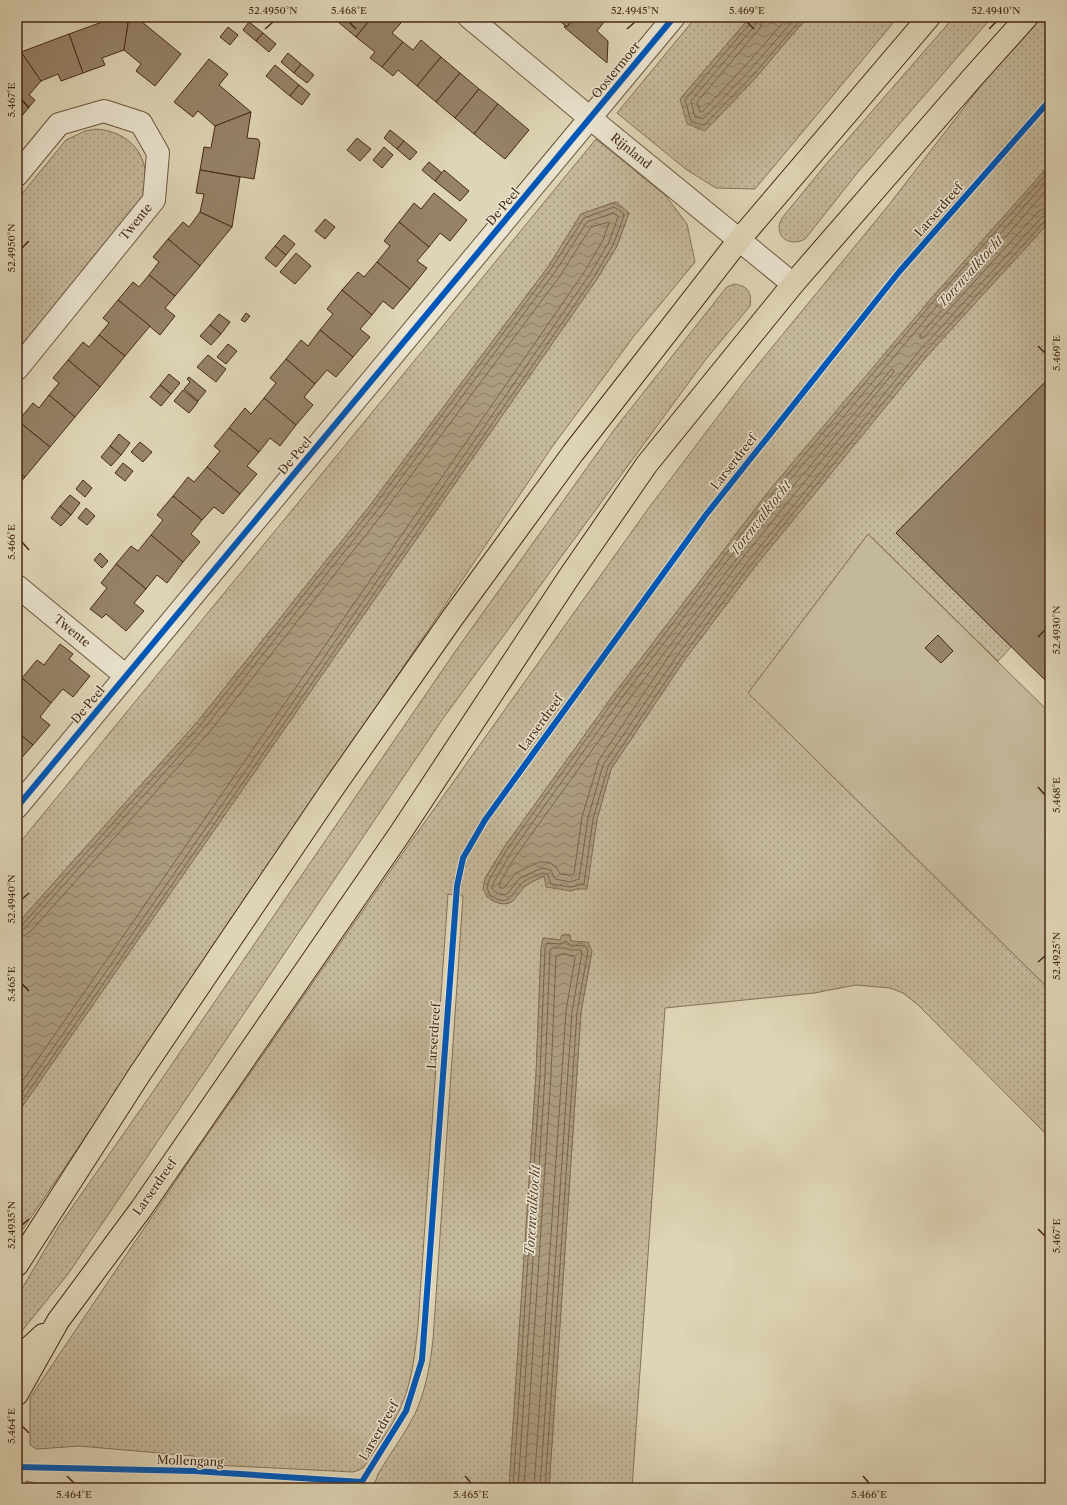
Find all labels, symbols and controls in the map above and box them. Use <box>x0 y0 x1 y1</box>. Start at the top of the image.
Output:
text: 52.4950°N <box>249 4 297 17</box>
text: 5.468°E <box>331 4 367 17</box>
text: 52.4945°N <box>611 4 659 17</box>
text: 5.469°E <box>729 4 765 17</box>
text: 52.4940°N <box>971 4 1021 17</box>
street label: Oostermoer <box>588 38 643 101</box>
text: 5.467°E <box>5 83 18 117</box>
street label: Rijnland <box>608 130 655 172</box>
street label: Larserdreef <box>911 179 967 240</box>
street label: De Peel <box>483 185 523 228</box>
street label: Twente <box>116 200 155 243</box>
text: 52.4950°N <box>5 224 18 272</box>
water label: Torenvalktocht <box>934 231 1007 310</box>
text: 5.469°E <box>1050 335 1063 371</box>
street label: Larserdreef <box>707 430 761 492</box>
street label: De Peel <box>275 434 315 477</box>
water label: Torenvalktocht <box>726 476 795 559</box>
text: 5.466°E <box>5 524 18 560</box>
text: 52.4930°N <box>1050 606 1063 654</box>
street label: Twente <box>51 611 94 650</box>
street label: De Peel <box>68 683 108 726</box>
street label: Larserdreef <box>515 690 567 754</box>
text: 5.468°E <box>1050 777 1063 813</box>
text: 52.4940°N <box>5 874 18 924</box>
text: 52.4925°N <box>1050 932 1063 980</box>
text: 5.465°E <box>5 966 18 1002</box>
street label: Larserdreef <box>424 1001 443 1069</box>
street label: Larserdreef <box>130 1154 181 1218</box>
water label: Torenvalktocht <box>521 1163 543 1256</box>
text: 52.4935°N <box>5 1201 18 1249</box>
text: 5.467°E <box>1050 1219 1063 1253</box>
street label: Larserdreef <box>356 1397 402 1463</box>
text: 5.464°E <box>5 1408 18 1444</box>
street label: Mollengang <box>156 1452 224 1469</box>
text: 5.464°E <box>56 1488 92 1501</box>
text: 5.465°E <box>453 1488 489 1501</box>
text: 5.466°E <box>851 1488 887 1501</box>

